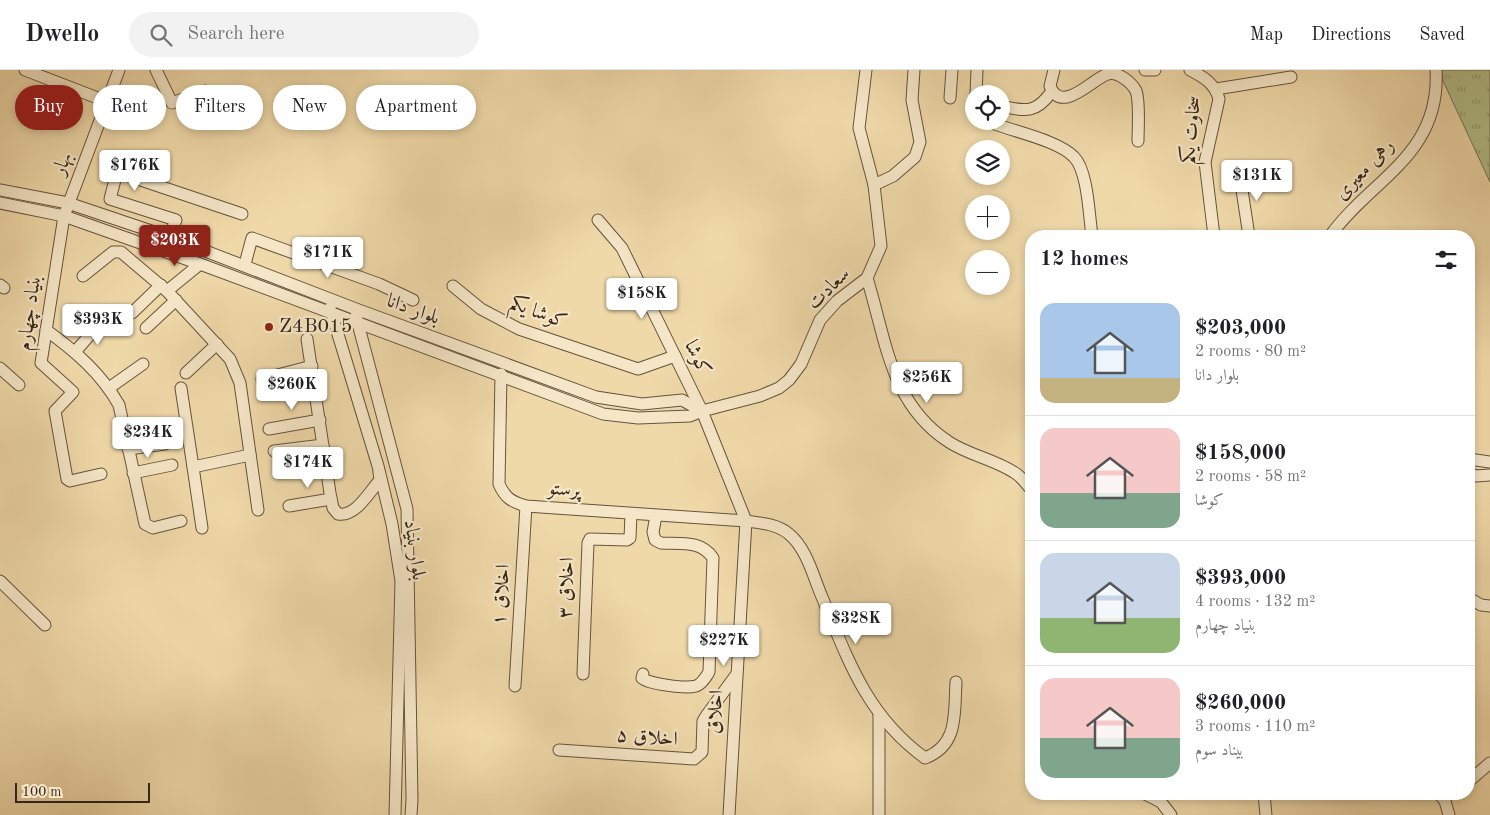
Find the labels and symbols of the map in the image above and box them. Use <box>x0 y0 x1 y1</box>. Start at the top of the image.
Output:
street label: سخاوت یکم <box>1176 95 1212 166</box>
street label: رهی معیری <box>1332 136 1398 204</box>
street label: بهار <box>49 150 78 181</box>
pin: $176K <box>100 150 170 192</box>
pin: $131K <box>1222 160 1292 202</box>
pin: $203K <box>140 224 210 267</box>
pin: $171K <box>293 236 363 279</box>
street label: سعادت <box>804 264 854 314</box>
street label: بنیاد چهارم <box>15 274 51 353</box>
pin: $158K <box>607 278 677 320</box>
street label: بلوار دانا <box>383 291 442 330</box>
street label: کوشا یکم <box>504 291 570 339</box>
pin: $393K <box>63 304 133 346</box>
place label: Z4B015 <box>279 317 352 337</box>
marker: Z4B015 <box>263 321 275 333</box>
street label: کوشا <box>679 337 715 379</box>
pin: $256K <box>892 362 962 404</box>
pin: $260K <box>257 368 327 411</box>
pin: $234K <box>113 416 183 459</box>
pin: $174K <box>273 446 343 489</box>
street label: پرستو <box>545 479 583 503</box>
street label: بلوار بنیاد <box>399 518 428 582</box>
street label: اخلاق ۳ <box>556 557 578 619</box>
street label: اخلاق ۱ <box>490 564 514 626</box>
pin: $328K <box>821 602 891 645</box>
pin: $227K <box>689 624 759 667</box>
street label: اخلاق <box>705 689 727 735</box>
street label: اخلاق ۵ <box>616 726 678 750</box>
scale bar <box>15 780 150 803</box>

